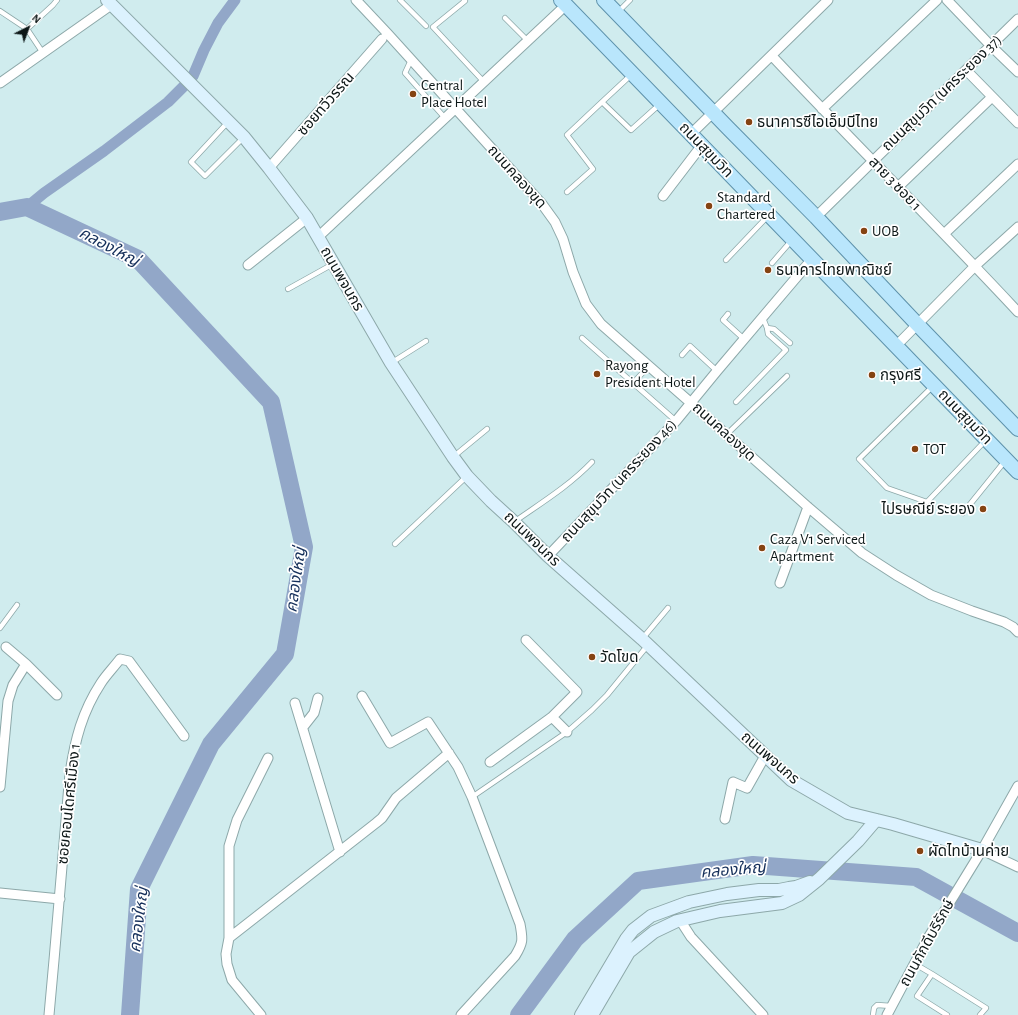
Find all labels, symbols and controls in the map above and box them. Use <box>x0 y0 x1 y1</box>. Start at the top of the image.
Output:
north arrow <box>8 8 48 48</box>
text: N <box>30 12 43 25</box>
street label: ถนนสุขุมวิท (นครระยอง 37) <box>878 31 1006 155</box>
street label: ซอยทวีวรรณ <box>294 69 358 139</box>
place label: Central Place Hotel <box>421 76 487 111</box>
marker: Central Place Hotel <box>408 89 418 99</box>
place label: ธนาคารซีไอเอ็มบีไทย <box>757 113 878 131</box>
marker: ธนาคารซีไอเอ็มบีไทย <box>744 117 754 127</box>
street label: ถนนสุขุมวิท <box>675 119 737 181</box>
street label: ถนนคลองขุด <box>484 142 550 212</box>
street label: สาย 3 ซอย 1 <box>865 153 925 215</box>
place label: Standard Chartered <box>717 188 775 223</box>
marker: Standard Chartered <box>704 201 714 211</box>
place label: UOB <box>872 222 899 240</box>
water label: คลองใหญ่ <box>76 223 142 271</box>
marker: UOB <box>859 226 869 236</box>
street label: ถนนพจนกร <box>316 244 368 314</box>
place label: ธนาคารไทยพาณิชย์ <box>776 261 892 279</box>
marker: ธนาคารไทยพาณิชย์ <box>763 265 773 275</box>
place label: Rayong President Hotel <box>605 356 696 391</box>
place label: กรุงศรี <box>880 366 921 384</box>
marker: Rayong President Hotel <box>592 369 602 379</box>
marker: กรุงศรี <box>867 370 877 380</box>
street label: ถนนสุขุมวิท <box>934 386 996 448</box>
street label: ถนนคลองขุด <box>689 399 759 465</box>
street label: ถนนสุขุมวิท (นครระยอง 46) <box>557 416 681 546</box>
place label: TOT <box>923 440 946 458</box>
marker: TOT <box>910 444 920 454</box>
place label: ไปรษณีย์ ระยอง <box>882 500 975 518</box>
marker: ไปรษณีย์ ระยอง <box>978 504 988 514</box>
street label: ถนนพจนกร <box>500 508 564 570</box>
place label: Caza V1 Serviced Apartment <box>770 530 866 565</box>
marker: Caza V1 Serviced Apartment <box>757 543 767 553</box>
water label: คลองใหญ่ <box>282 546 310 614</box>
place label: วัดโขด <box>600 648 639 666</box>
marker: วัดโขด <box>587 652 597 662</box>
street label: ถนนพจนกร <box>737 728 803 788</box>
street label: ซอยคอนโดศรีเมือง 1 <box>54 743 84 865</box>
place label: ผัดไทบ้านค่าย <box>928 842 1009 860</box>
marker: ผัดไทบ้านค่าย <box>915 846 925 856</box>
water label: คลองใหญ่ <box>700 858 766 882</box>
water label: คลองใหญ่ <box>125 886 153 954</box>
street label: ถนนภักดีบริรักษ์ <box>896 896 958 990</box>

